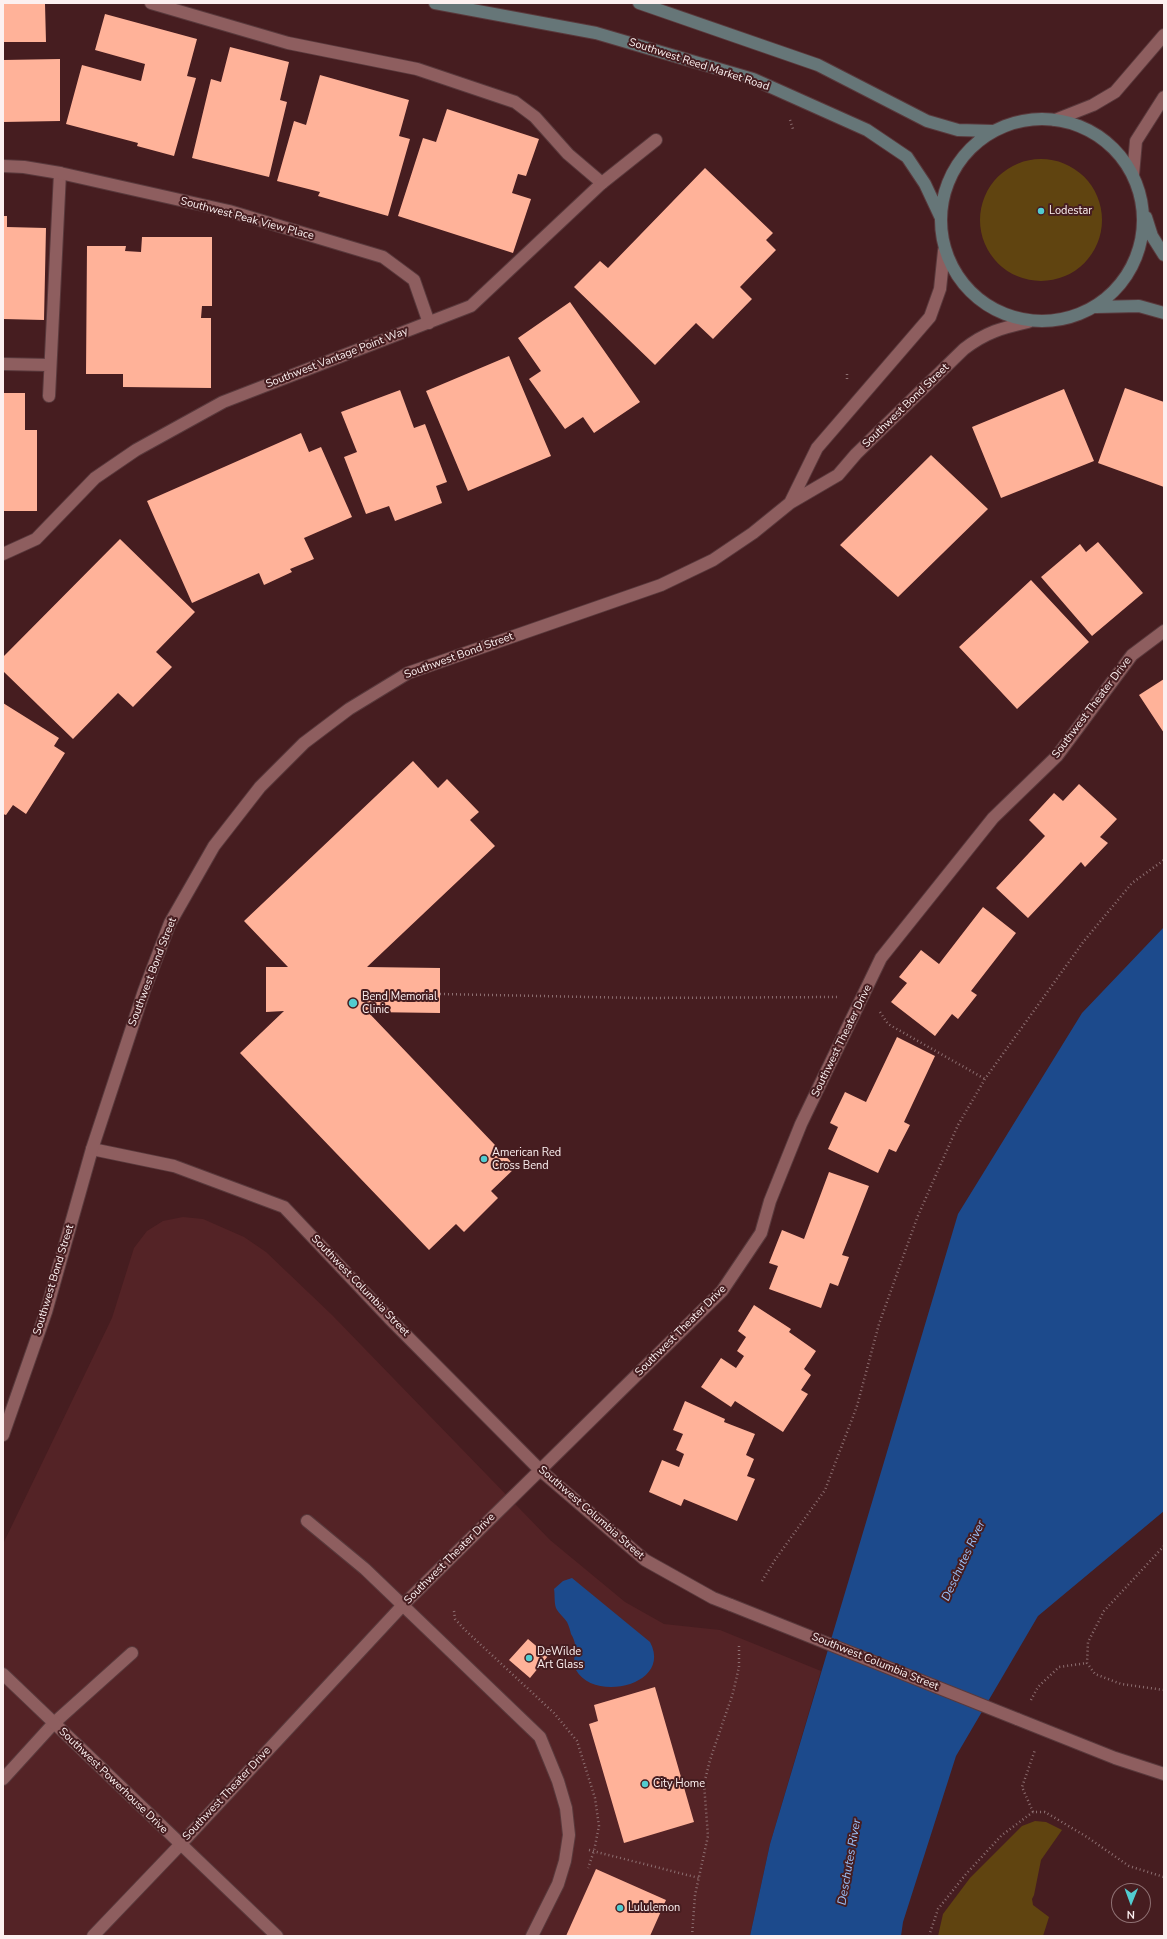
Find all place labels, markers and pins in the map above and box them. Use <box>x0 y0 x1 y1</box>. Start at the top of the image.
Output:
place label: Lodestar <box>1049 204 1092 218</box>
marker: Lodestar <box>1036 206 1046 216</box>
place label: Bend Memorial Clinic <box>362 990 437 1016</box>
marker: Bend Memorial Clinic <box>347 997 359 1009</box>
place label: American Red Cross Bend <box>492 1146 561 1172</box>
marker: American Red Cross Bend <box>479 1154 489 1164</box>
place label: DeWilde Art Glass <box>537 1645 584 1671</box>
marker: DeWilde Art Glass <box>524 1653 534 1663</box>
place label: City Home <box>653 1777 705 1791</box>
marker: City Home <box>640 1779 650 1789</box>
place label: Lululemon <box>628 1901 680 1915</box>
marker: Lululemon <box>615 1903 625 1913</box>

